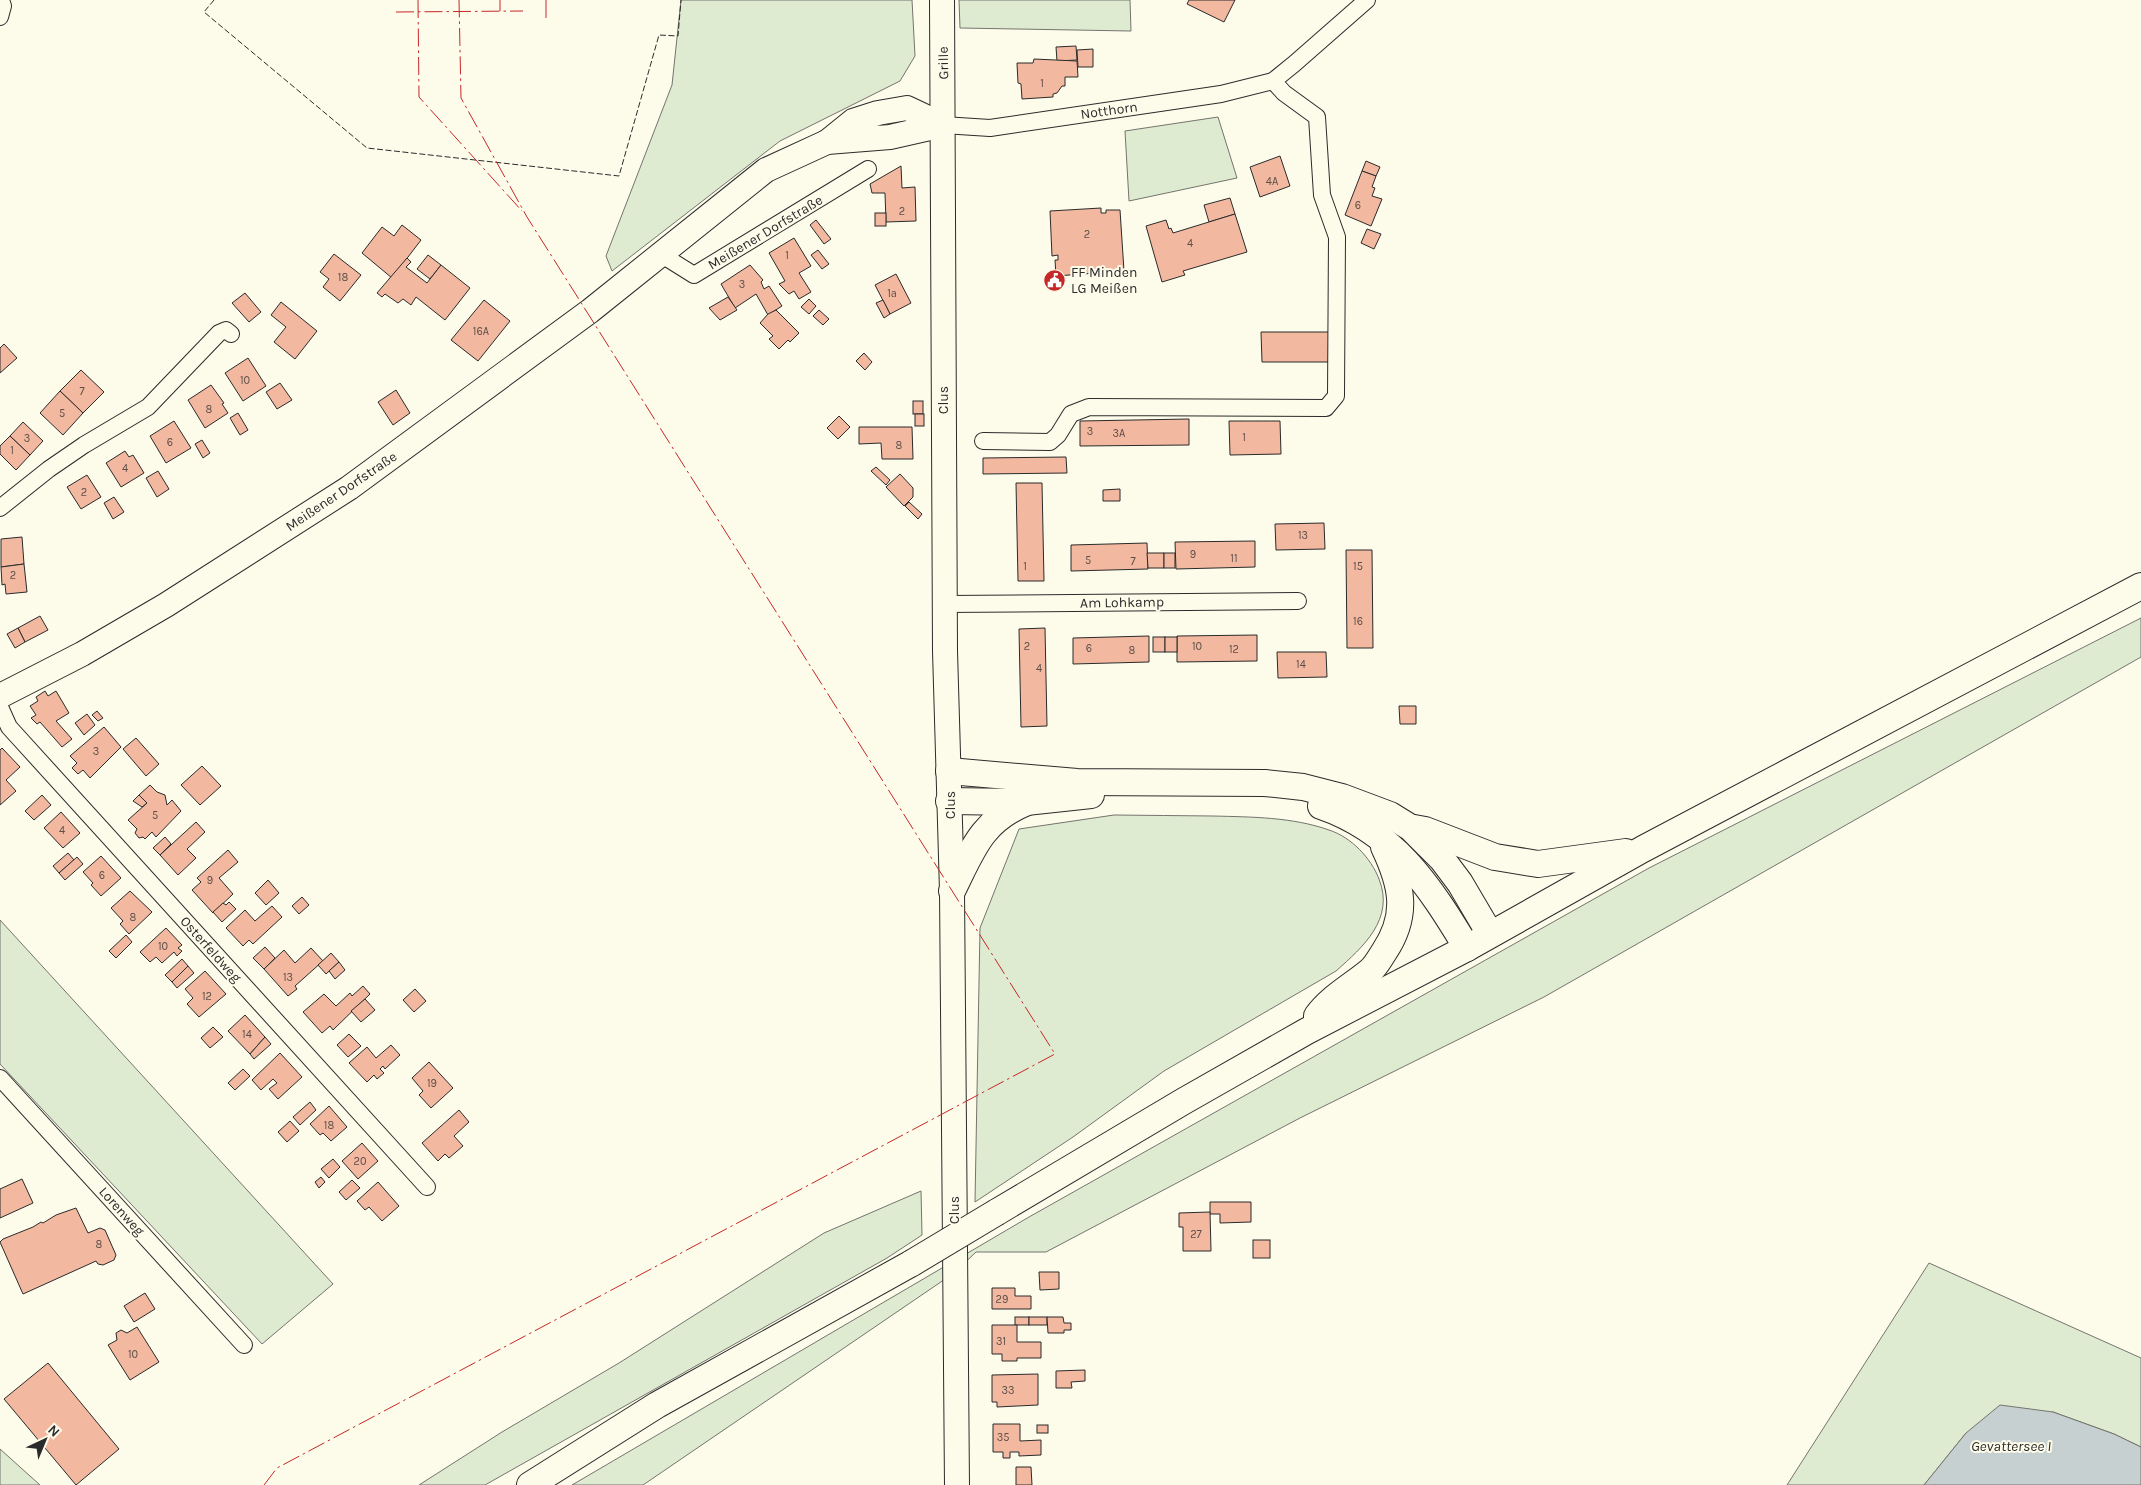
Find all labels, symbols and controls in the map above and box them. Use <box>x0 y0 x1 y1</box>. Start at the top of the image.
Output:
street label: Grille <box>935 46 952 80</box>
house number: 1 <box>1040 77 1044 90</box>
street label: Notthorn <box>1079 98 1139 123</box>
house number: 4A <box>1266 175 1279 188</box>
street label: Meißener Dorfstraße <box>705 192 826 273</box>
house number: 6 <box>1355 199 1361 212</box>
house number: 2 <box>899 205 905 218</box>
house number: 2 <box>1084 228 1090 241</box>
house number: 4 <box>1187 237 1193 250</box>
house number: 1 <box>785 249 789 262</box>
place label: FF Minden LG Meißen <box>1071 264 1137 297</box>
public building icon: FF Minden LG Meißen <box>1043 268 1067 292</box>
house number: 18 <box>338 271 348 284</box>
house number: 3 <box>739 278 745 291</box>
house number: 1a <box>887 287 897 300</box>
house number: 16A <box>473 325 490 338</box>
house number: 10 <box>240 374 250 387</box>
house number: 7 <box>79 385 85 398</box>
street label: Clus <box>935 386 952 414</box>
house number: 8 <box>206 403 213 416</box>
house number: 5 <box>59 407 65 420</box>
house number: 3 <box>1087 425 1093 438</box>
house number: 3A <box>1113 427 1126 440</box>
house number: 1 <box>1242 431 1246 444</box>
house number: 3 <box>24 432 30 445</box>
house number: 6 <box>167 436 173 449</box>
house number: 8 <box>896 439 903 452</box>
house number: 1 <box>10 444 14 457</box>
street label: Meißener Dorfstraße <box>282 448 400 535</box>
house number: 4 <box>122 462 128 475</box>
house number: 2 <box>81 486 87 499</box>
house number: 13 <box>1298 529 1308 542</box>
house number: 9 <box>1190 548 1196 561</box>
house number: 11 <box>1230 552 1238 565</box>
house number: 5 <box>1085 554 1091 567</box>
house number: 7 <box>1130 555 1136 568</box>
house number: 1 <box>1023 560 1027 573</box>
house number: 15 <box>1353 560 1363 573</box>
house number: 2 <box>10 569 16 582</box>
street label: Am Lohkamp <box>1080 593 1164 612</box>
house number: 16 <box>1353 615 1363 628</box>
house number: 2 <box>1024 640 1030 653</box>
house number: 10 <box>1192 640 1202 653</box>
house number: 6 <box>1086 642 1092 655</box>
house number: 12 <box>1229 643 1239 656</box>
house number: 8 <box>1129 644 1136 657</box>
house number: 14 <box>1296 658 1306 671</box>
house number: 4 <box>1036 662 1042 675</box>
house number: 3 <box>93 745 99 758</box>
street label: Clus <box>942 791 959 819</box>
house number: 5 <box>152 809 158 822</box>
house number: 4 <box>59 824 65 837</box>
house number: 6 <box>99 869 105 882</box>
house number: 9 <box>207 874 213 887</box>
house number: 8 <box>130 911 137 924</box>
street label: Osterfeldweg <box>176 913 245 986</box>
house number: 10 <box>158 940 168 953</box>
house number: 13 <box>283 971 293 984</box>
house number: 12 <box>202 990 212 1003</box>
house number: 14 <box>242 1028 252 1041</box>
house number: 19 <box>427 1077 437 1090</box>
house number: 18 <box>324 1119 334 1132</box>
house number: 20 <box>354 1155 366 1168</box>
street label: Lorenweg <box>95 1183 148 1239</box>
street label: Clus <box>946 1196 963 1224</box>
house number: 27 <box>1190 1228 1202 1241</box>
house number: 8 <box>96 1238 103 1251</box>
house number: 29 <box>996 1293 1008 1306</box>
house number: 31 <box>996 1335 1006 1348</box>
house number: 10 <box>128 1348 138 1361</box>
house number: 33 <box>1002 1384 1015 1397</box>
north arrow <box>20 1415 70 1465</box>
text: N <box>44 1421 63 1441</box>
house number: 35 <box>997 1431 1009 1444</box>
water label: Gevattersee I <box>1971 1437 2051 1455</box>

